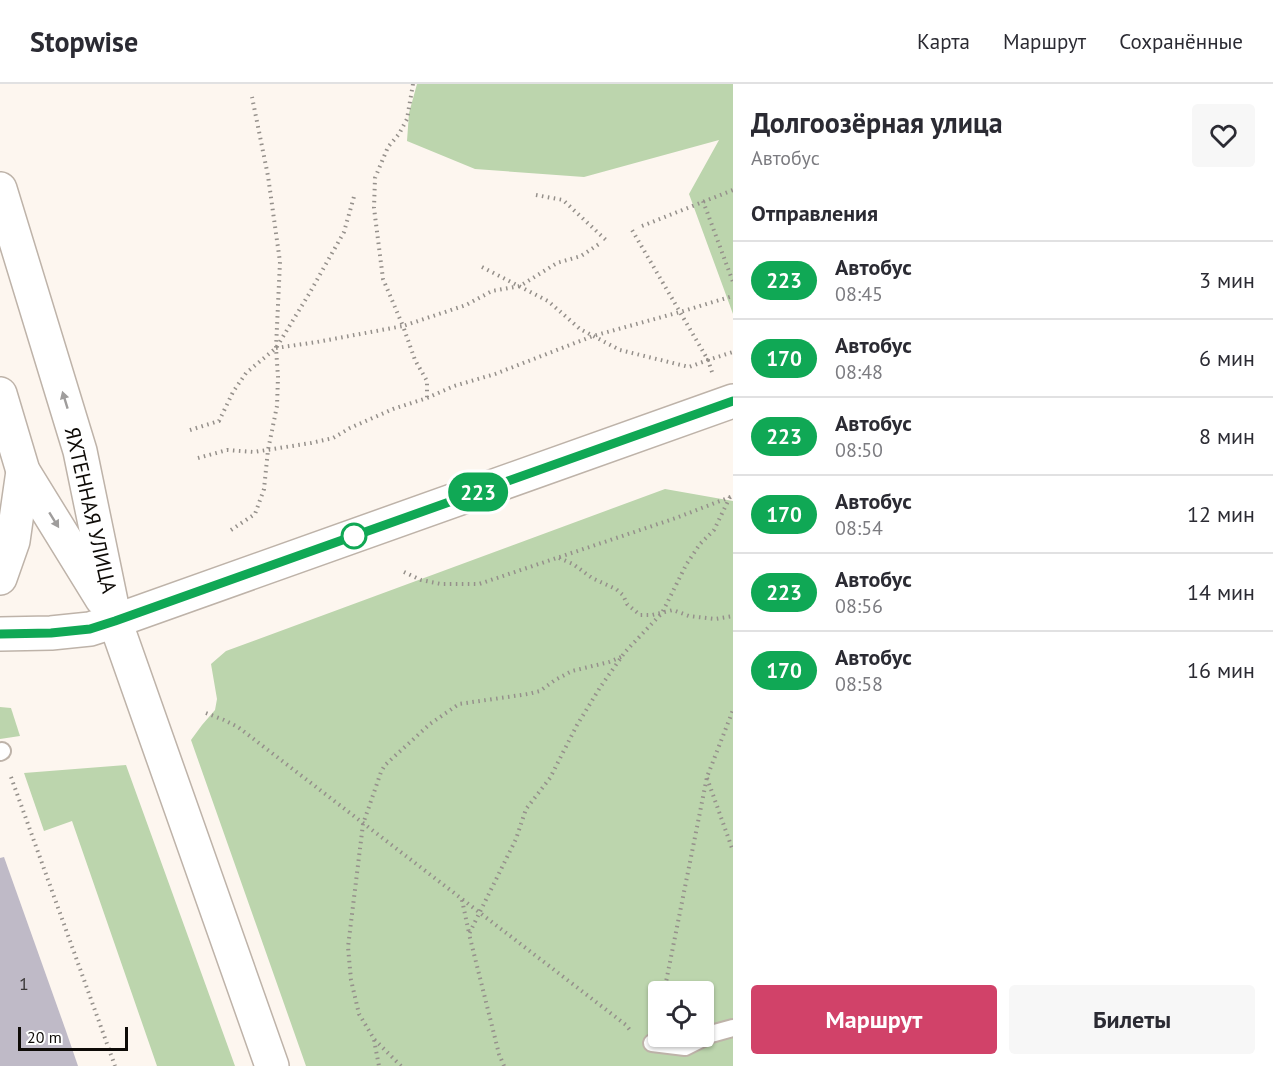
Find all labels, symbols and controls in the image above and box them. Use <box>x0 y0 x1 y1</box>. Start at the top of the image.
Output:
text: Stopwise <box>30 23 138 60</box>
text: Карта <box>917 28 970 55</box>
text: Маршрут <box>1003 28 1086 55</box>
text: Сохранённые <box>1119 28 1243 55</box>
text: Долгоозёрная улица <box>751 104 1003 141</box>
button: heart <box>1192 104 1255 167</box>
text: Автобус <box>751 145 820 171</box>
text: Отправления <box>751 199 878 227</box>
text: Автобус <box>835 253 912 281</box>
text: 3 мин <box>1199 266 1255 294</box>
text: 223 <box>766 267 802 294</box>
text: 08:45 <box>835 281 883 307</box>
text: Автобус <box>835 331 912 359</box>
text: 6 мин <box>1199 344 1255 372</box>
text: 170 <box>766 345 802 372</box>
text: 08:48 <box>835 359 883 385</box>
one-way arrow <box>59 391 69 409</box>
text: Автобус <box>835 409 912 437</box>
text: 8 мин <box>1199 422 1255 450</box>
text: 223 <box>766 423 802 450</box>
street label: ЯХТЕННАЯ УЛИЦА <box>59 424 123 596</box>
text: 08:50 <box>835 437 883 463</box>
line badge: 223 <box>444 472 512 512</box>
text: 223 <box>460 479 496 506</box>
text: Автобус <box>835 487 912 515</box>
text: 12 мин <box>1187 500 1255 528</box>
text: 170 <box>766 501 802 528</box>
one-way arrow <box>48 512 59 528</box>
text: 08:54 <box>835 515 883 541</box>
unlabelled marker <box>341 523 367 549</box>
text: Автобус <box>835 565 912 593</box>
text: 14 мин <box>1187 578 1255 606</box>
text: 223 <box>766 579 802 606</box>
text: 08:56 <box>835 593 883 619</box>
text: Автобус <box>835 643 912 671</box>
text: 16 мин <box>1187 656 1255 684</box>
text: 170 <box>766 657 802 684</box>
text: 08:58 <box>835 671 883 697</box>
house number: 1 <box>19 972 29 995</box>
map controls <box>648 981 714 1047</box>
button: locate <box>648 981 714 1047</box>
button: Маршрут <box>751 985 997 1054</box>
button: Билеты <box>1009 985 1255 1054</box>
scale bar <box>18 1024 128 1052</box>
text: 20 m <box>27 1027 62 1047</box>

